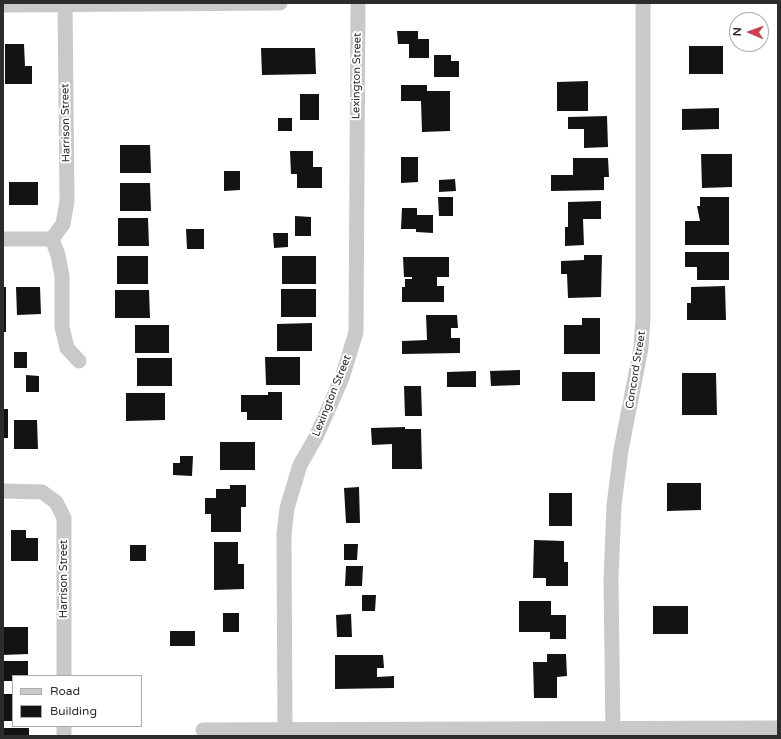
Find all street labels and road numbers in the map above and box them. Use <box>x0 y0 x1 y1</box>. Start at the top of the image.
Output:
street label: Lexington Street <box>350 33 364 119</box>
street label: Harrison Street <box>59 84 73 162</box>
street label: Concord Street <box>623 330 649 410</box>
street label: Lexington Street <box>310 353 354 439</box>
street label: Harrison Street <box>57 540 71 618</box>

